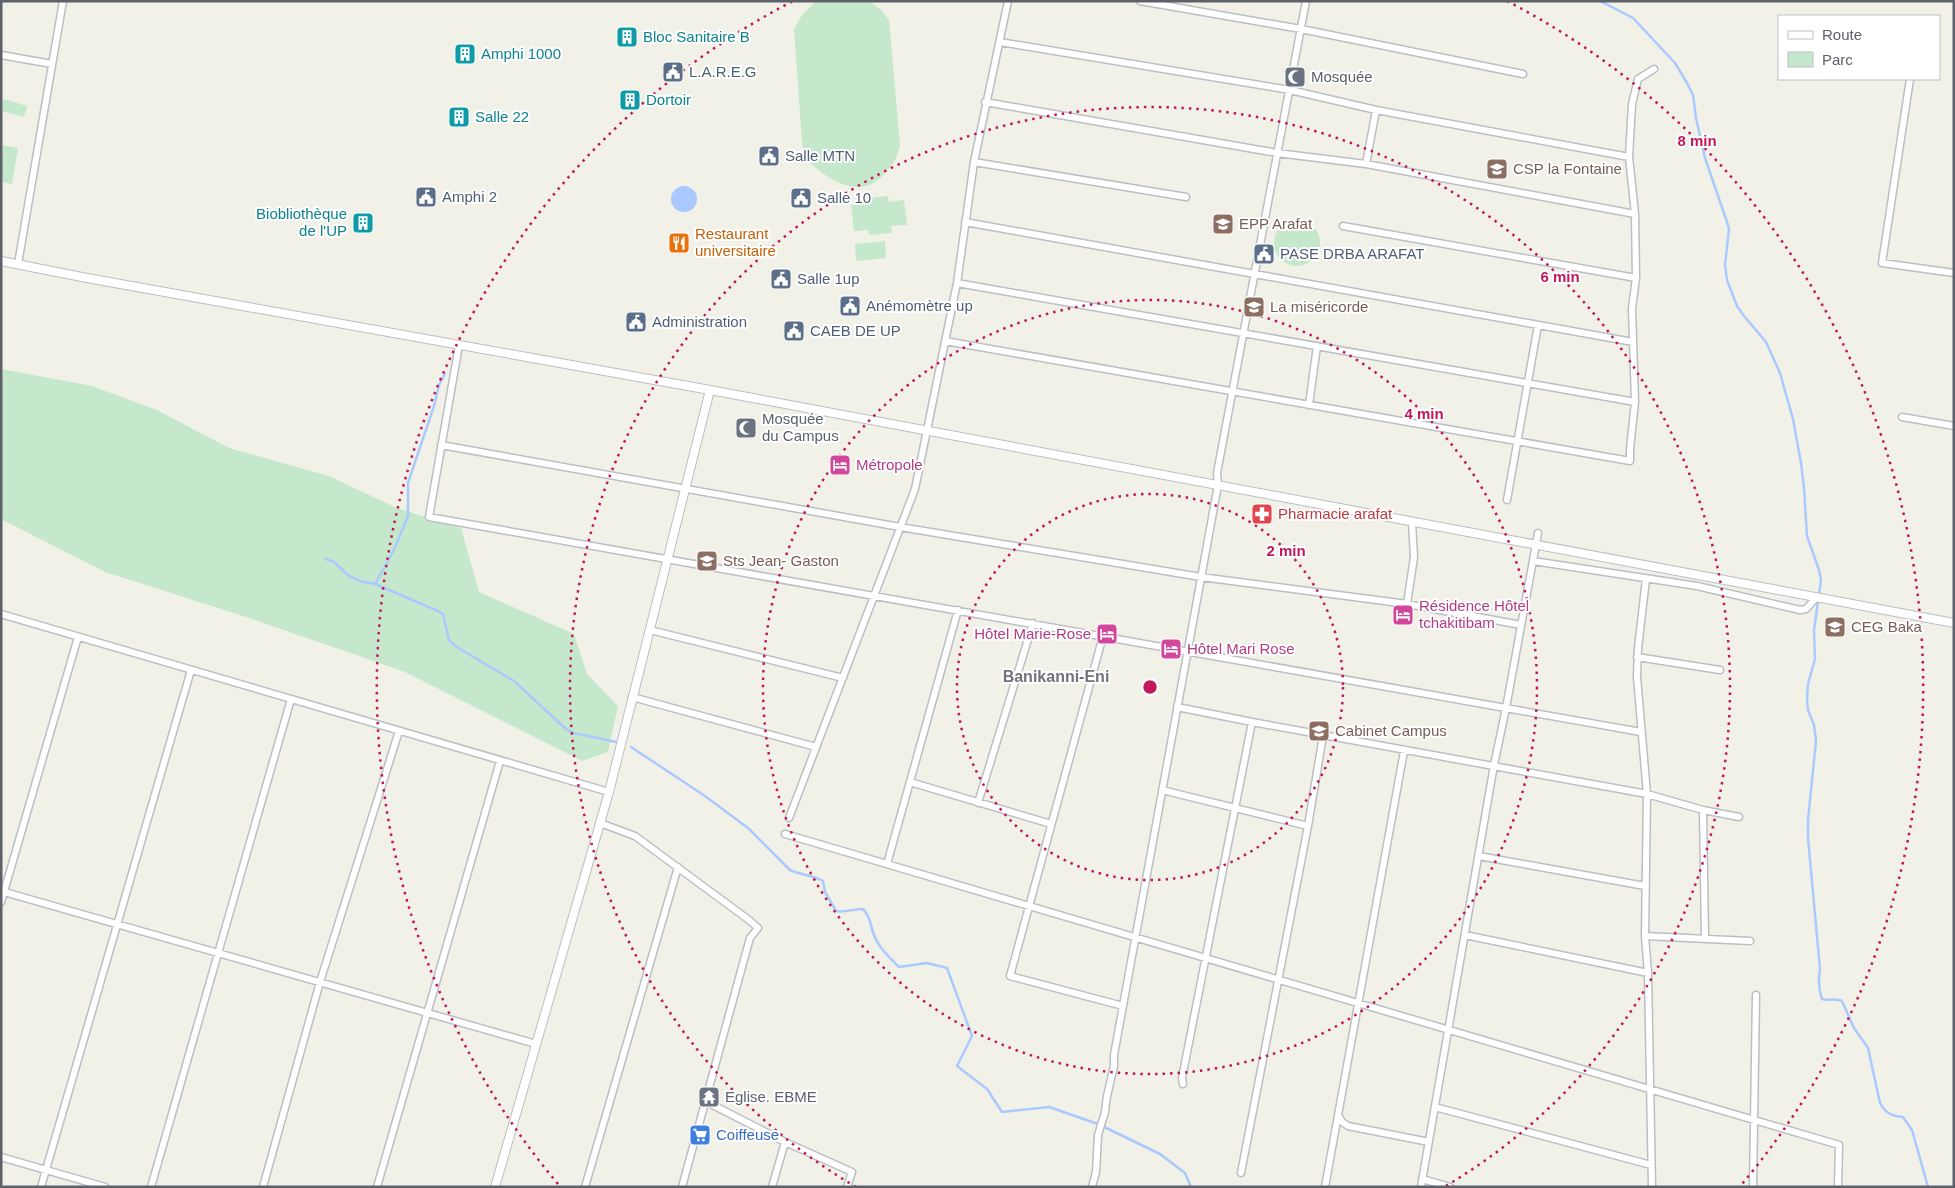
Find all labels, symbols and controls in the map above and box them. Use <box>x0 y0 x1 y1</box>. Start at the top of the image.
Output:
legend <box>1778 15 1940 80</box>
building icon: Bloc Sanitaire B <box>615 25 639 49</box>
text: Route <box>1822 26 1862 43</box>
place label: Bloc Sanitaire B <box>643 28 750 45</box>
building icon: Amphi 1000 <box>453 42 477 66</box>
place label: Amphi 1000 <box>481 45 561 62</box>
text: Parc <box>1822 51 1853 68</box>
public building icon: L.A.R.E.G <box>661 60 685 84</box>
place label: L.A.R.E.G <box>689 63 757 80</box>
mosque icon: Mosquée <box>1283 65 1307 89</box>
place label: Mosquée <box>1311 68 1373 85</box>
building icon: Dortoir <box>618 88 642 112</box>
place label: Dortoir <box>646 91 691 108</box>
building icon: Salle 22 <box>447 105 471 129</box>
place label: Salle 22 <box>475 108 529 125</box>
text: 8 min <box>1677 132 1717 149</box>
public building icon: Salle MTN <box>757 144 781 168</box>
place label: Salle MTN <box>785 147 855 164</box>
school or university icon: CSP la Fontaine <box>1485 157 1509 181</box>
place label: CSP la Fontaine <box>1513 160 1622 177</box>
public building icon: Amphi 2 <box>414 185 438 209</box>
public building icon: Salle 10 <box>789 186 813 210</box>
place label: Amphi 2 <box>442 188 497 205</box>
place label: Salle 10 <box>817 189 871 206</box>
place label: Biobliothèque de l'UP <box>256 205 347 239</box>
building icon: Biobliothèque de l'UP <box>351 211 375 235</box>
school or university icon: EPP Arafat <box>1211 212 1235 236</box>
place label: EPP Arafat <box>1239 215 1313 232</box>
place label: Restaurant universitaire <box>695 225 776 259</box>
restaurant icon: Restaurant universitaire <box>667 231 691 255</box>
public building icon: PASE DRBA ARAFAT <box>1252 242 1276 266</box>
place label: PASE DRBA ARAFAT <box>1280 245 1425 262</box>
public building icon: Salle 1up <box>769 267 793 291</box>
text: 6 min <box>1540 268 1580 285</box>
place label: Salle 1up <box>797 270 860 287</box>
public building icon: Anémomètre up <box>838 294 862 318</box>
school or university icon: La miséricorde <box>1242 295 1266 319</box>
place label: Anémomètre up <box>866 297 973 314</box>
place label: La miséricorde <box>1270 298 1368 315</box>
public building icon: Administration <box>624 310 648 334</box>
place label: Administration <box>652 313 747 330</box>
public building icon: CAEB DE UP <box>782 319 806 343</box>
place label: CAEB DE UP <box>810 322 901 339</box>
text: 4 min <box>1404 405 1444 422</box>
place label: Mosquée du Campus <box>762 410 839 444</box>
mosque icon: Mosquée du Campus <box>734 416 758 440</box>
hotel icon: Métropole <box>828 453 852 477</box>
place label: Métropole <box>856 456 923 473</box>
pharmacy icon: Pharmacie arafat <box>1250 502 1274 526</box>
place label: Pharmacie arafat <box>1278 505 1393 522</box>
text: 2 min <box>1266 542 1306 559</box>
school or university icon: Sts Jean- Gaston <box>695 549 719 573</box>
place label: Sts Jean- Gaston <box>723 552 839 569</box>
place label: Résidence Hôtel tchakitibam <box>1419 597 1529 631</box>
hotel icon: Résidence Hôtel tchakitibam <box>1391 603 1415 627</box>
school or university icon: CEG Baka <box>1823 615 1847 639</box>
place label: CEG Baka <box>1851 618 1923 635</box>
hotel icon: Hôtel Marie-Rose <box>1095 622 1119 646</box>
place label: Hôtel Marie-Rose <box>974 625 1091 642</box>
hotel icon: Hôtel Mari Rose <box>1159 637 1183 661</box>
place label: Hôtel Mari Rose <box>1187 640 1295 657</box>
district label: Banikanni-Eni <box>1003 668 1109 685</box>
centre of rings <box>1141 678 1159 696</box>
school or university icon: Cabinet Campus <box>1307 719 1331 743</box>
place label: Cabinet Campus <box>1335 722 1447 739</box>
temple icon: Eglise. EBME <box>697 1085 721 1109</box>
place label: Eglise. EBME <box>725 1088 817 1105</box>
supermarket icon: Coiffeuse <box>688 1123 712 1147</box>
place label: Coiffeuse <box>716 1126 779 1143</box>

